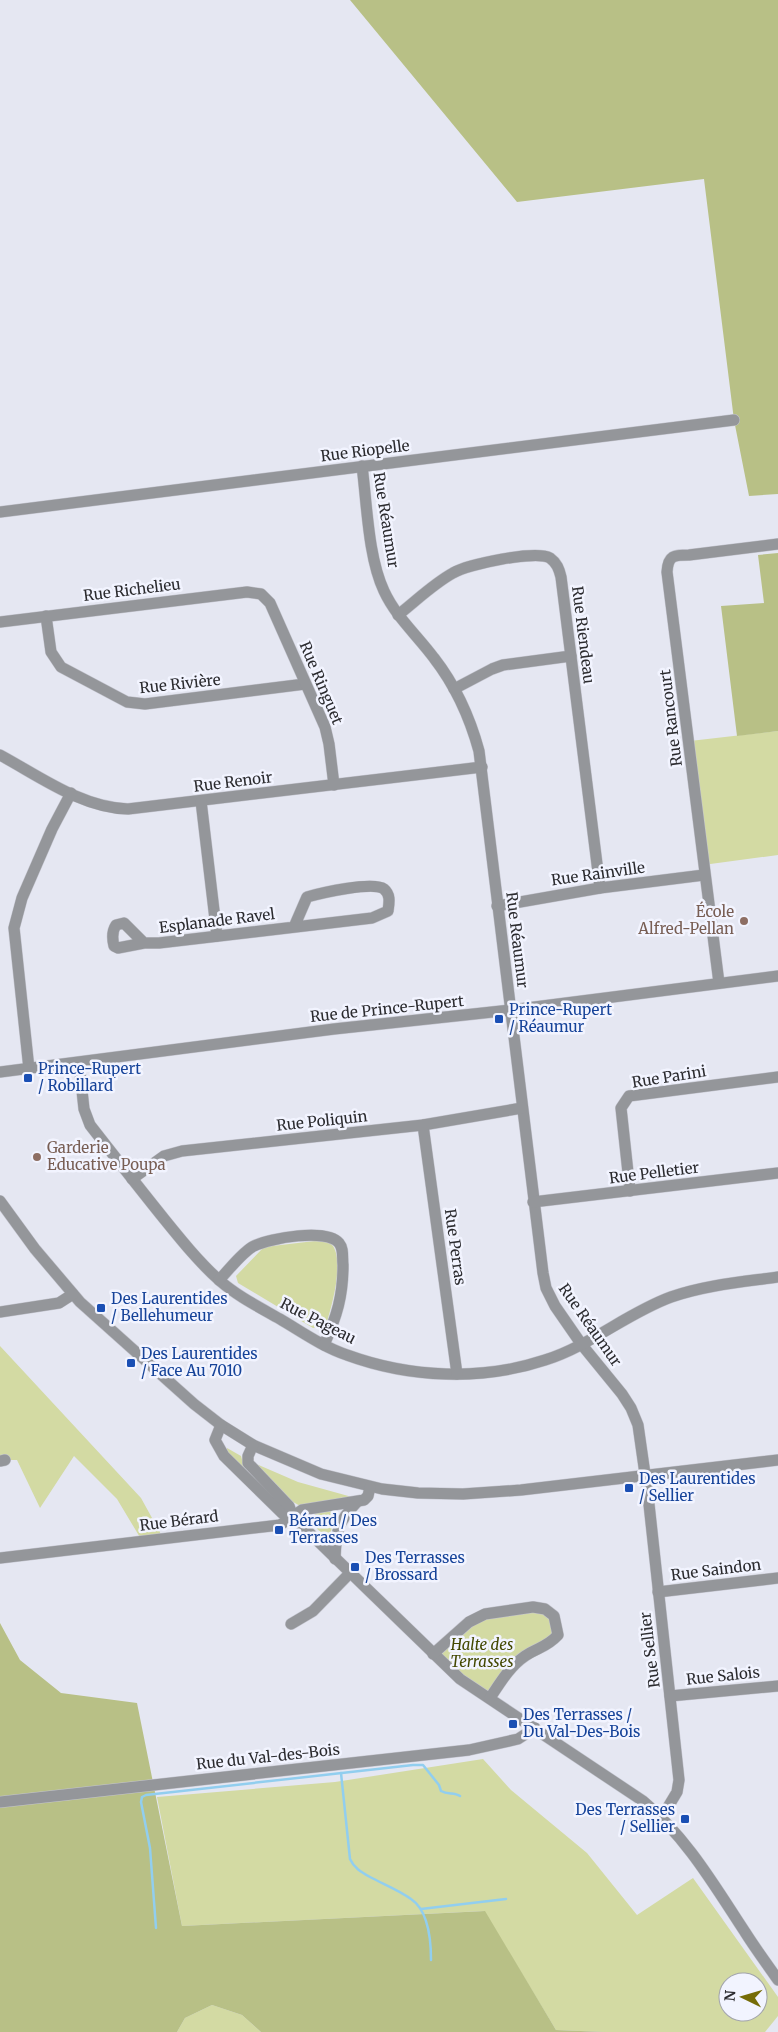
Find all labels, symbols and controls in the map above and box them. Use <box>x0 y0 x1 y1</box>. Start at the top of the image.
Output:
street label: Rue Riopelle <box>319 436 411 465</box>
street label: Rue Réaumur <box>370 471 403 570</box>
street label: Rue Richelieu <box>82 574 182 605</box>
street label: Rue Riendeau <box>568 585 599 685</box>
street label: Rue Ringuet <box>295 638 348 727</box>
street label: Rue Rancourt <box>655 668 686 768</box>
street label: Rue Rivière <box>138 670 222 697</box>
street label: Rue Renoir <box>192 767 274 796</box>
street label: Rue Rainville <box>550 857 646 889</box>
street label: Rue Réaumur <box>502 891 533 989</box>
place label: École Alfred-Pellan <box>637 901 734 938</box>
street label: Esplanade Ravel <box>158 904 276 937</box>
marker: École Alfred-Pellan <box>738 915 750 927</box>
street label: Rue de Prince-Rupert <box>309 991 465 1026</box>
place label: Prince-Rupert / Réaumur <box>509 1000 612 1036</box>
marker: Prince-Rupert / Réaumur <box>493 1013 505 1025</box>
place label: Prince-Rupert / Robillard <box>38 1059 141 1095</box>
street label: Rue Parini <box>630 1061 708 1092</box>
marker: Prince-Rupert / Robillard <box>22 1072 34 1084</box>
street label: Rue Poliquin <box>276 1106 368 1135</box>
place label: Garderie Educative Poupa <box>47 1138 166 1174</box>
marker: Garderie Educative Poupa <box>31 1151 43 1163</box>
street label: Rue Pelletier <box>608 1158 700 1187</box>
street label: Rue Perras <box>441 1207 470 1286</box>
street label: Rue Réaumur <box>555 1280 626 1370</box>
place label: Des Laurentides / Bellehumeur <box>111 1289 228 1325</box>
street label: Rue Pageau <box>277 1293 359 1348</box>
marker: Des Laurentides / Bellehumeur <box>95 1302 107 1314</box>
place label: Des Laurentides / Face Au 7010 <box>141 1344 258 1380</box>
marker: Des Laurentides / Face Au 7010 <box>125 1357 137 1369</box>
place label: Des Laurentides / Sellier <box>639 1469 756 1505</box>
marker: Des Laurentides / Sellier <box>623 1482 635 1494</box>
street label: Rue Bérard <box>138 1506 219 1535</box>
place label: Bérard / Des Terrasses <box>289 1511 377 1547</box>
marker: Bérard / Des Terrasses <box>273 1524 285 1536</box>
place label: Des Terrasses / Brossard <box>365 1548 465 1584</box>
street label: Rue Saindon <box>670 1555 762 1584</box>
marker: Des Terrasses / Brossard <box>349 1561 361 1573</box>
street label: Rue Sellier <box>635 1611 664 1689</box>
park label: Halte des Terrasses <box>450 1635 513 1671</box>
street label: Rue Salois <box>685 1662 761 1689</box>
place label: Des Terrasses / Du Val-Des-Bois <box>523 1705 640 1741</box>
marker: Des Terrasses / Du Val-Des-Bois <box>507 1718 519 1730</box>
street label: Rue du Val-des-Bois <box>195 1740 341 1773</box>
place label: Des Terrasses / Sellier <box>575 1800 675 1836</box>
marker: Des Terrasses / Sellier <box>679 1813 691 1825</box>
north arrow <box>718 1972 768 2022</box>
text: N <box>721 1990 739 2002</box>

